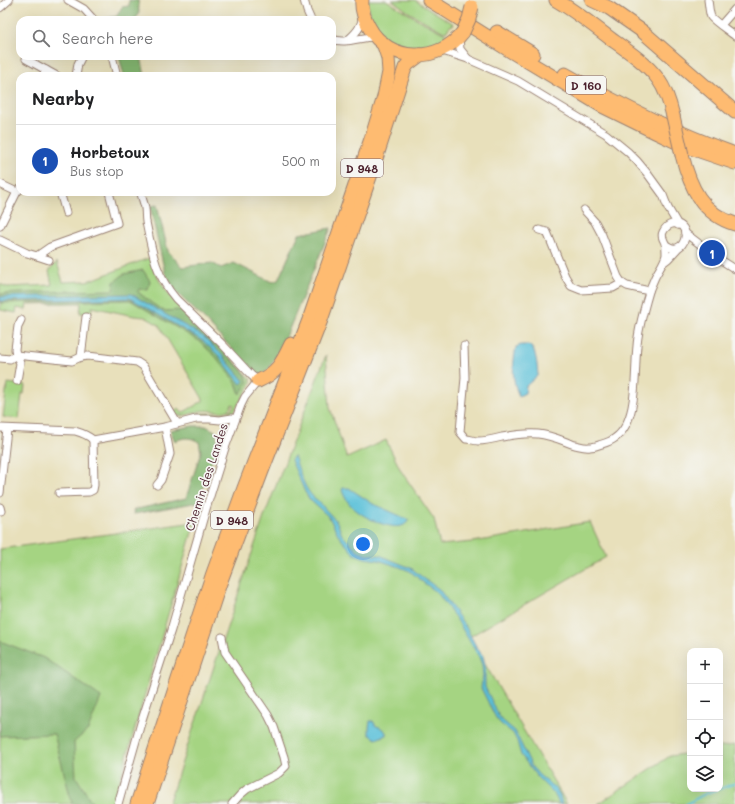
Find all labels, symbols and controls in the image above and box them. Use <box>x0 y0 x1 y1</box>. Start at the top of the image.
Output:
search box <box>16 16 336 60</box>
icon: search <box>30 27 52 49</box>
text: Search here <box>62 28 153 48</box>
road number: D 160 <box>566 76 606 94</box>
text: Nearby <box>32 87 94 109</box>
text: Horbetoux <box>70 142 150 162</box>
text: 1 <box>42 152 48 169</box>
text: 500 m <box>282 152 320 169</box>
road number: D 948 <box>341 159 383 177</box>
text: Bus stop <box>70 162 123 179</box>
pin: 1 <box>699 238 725 268</box>
street label: Chemin des Landes <box>181 421 231 533</box>
road number: D 948 <box>211 511 253 529</box>
your location <box>353 534 373 554</box>
map controls <box>687 648 723 792</box>
button: + <box>687 648 723 684</box>
button: − <box>687 684 723 720</box>
button: locate <box>687 720 723 756</box>
button: layers <box>687 756 723 792</box>

